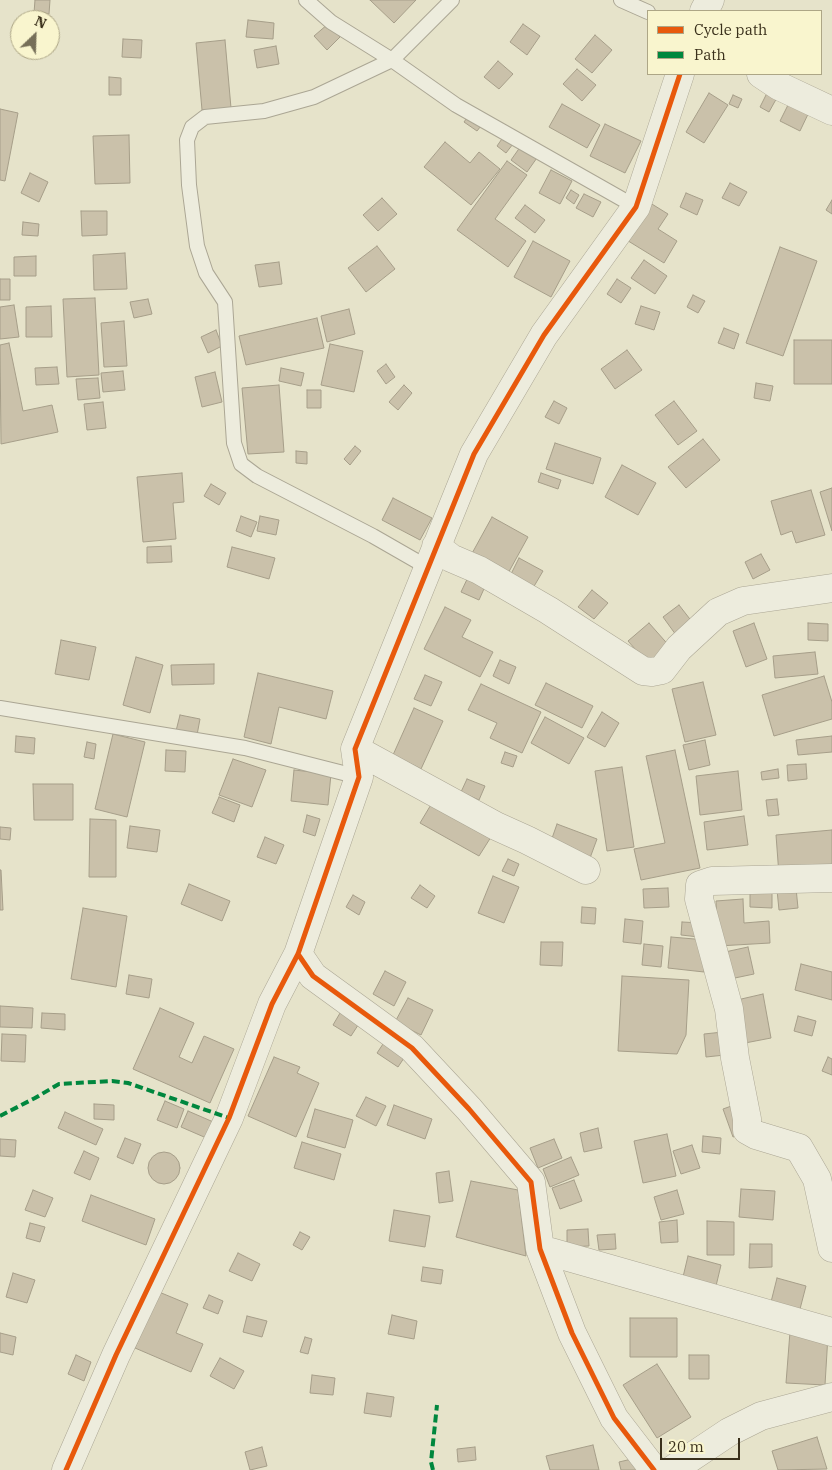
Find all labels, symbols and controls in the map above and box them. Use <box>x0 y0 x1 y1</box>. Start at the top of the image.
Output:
north arrow <box>10 10 60 60</box>
legend <box>647 10 822 75</box>
text: N <box>32 12 49 33</box>
text: Cycle path <box>694 20 767 39</box>
text: Path <box>694 45 726 64</box>
scale bar <box>662 1428 742 1460</box>
text: 20 m <box>668 1437 704 1456</box>

